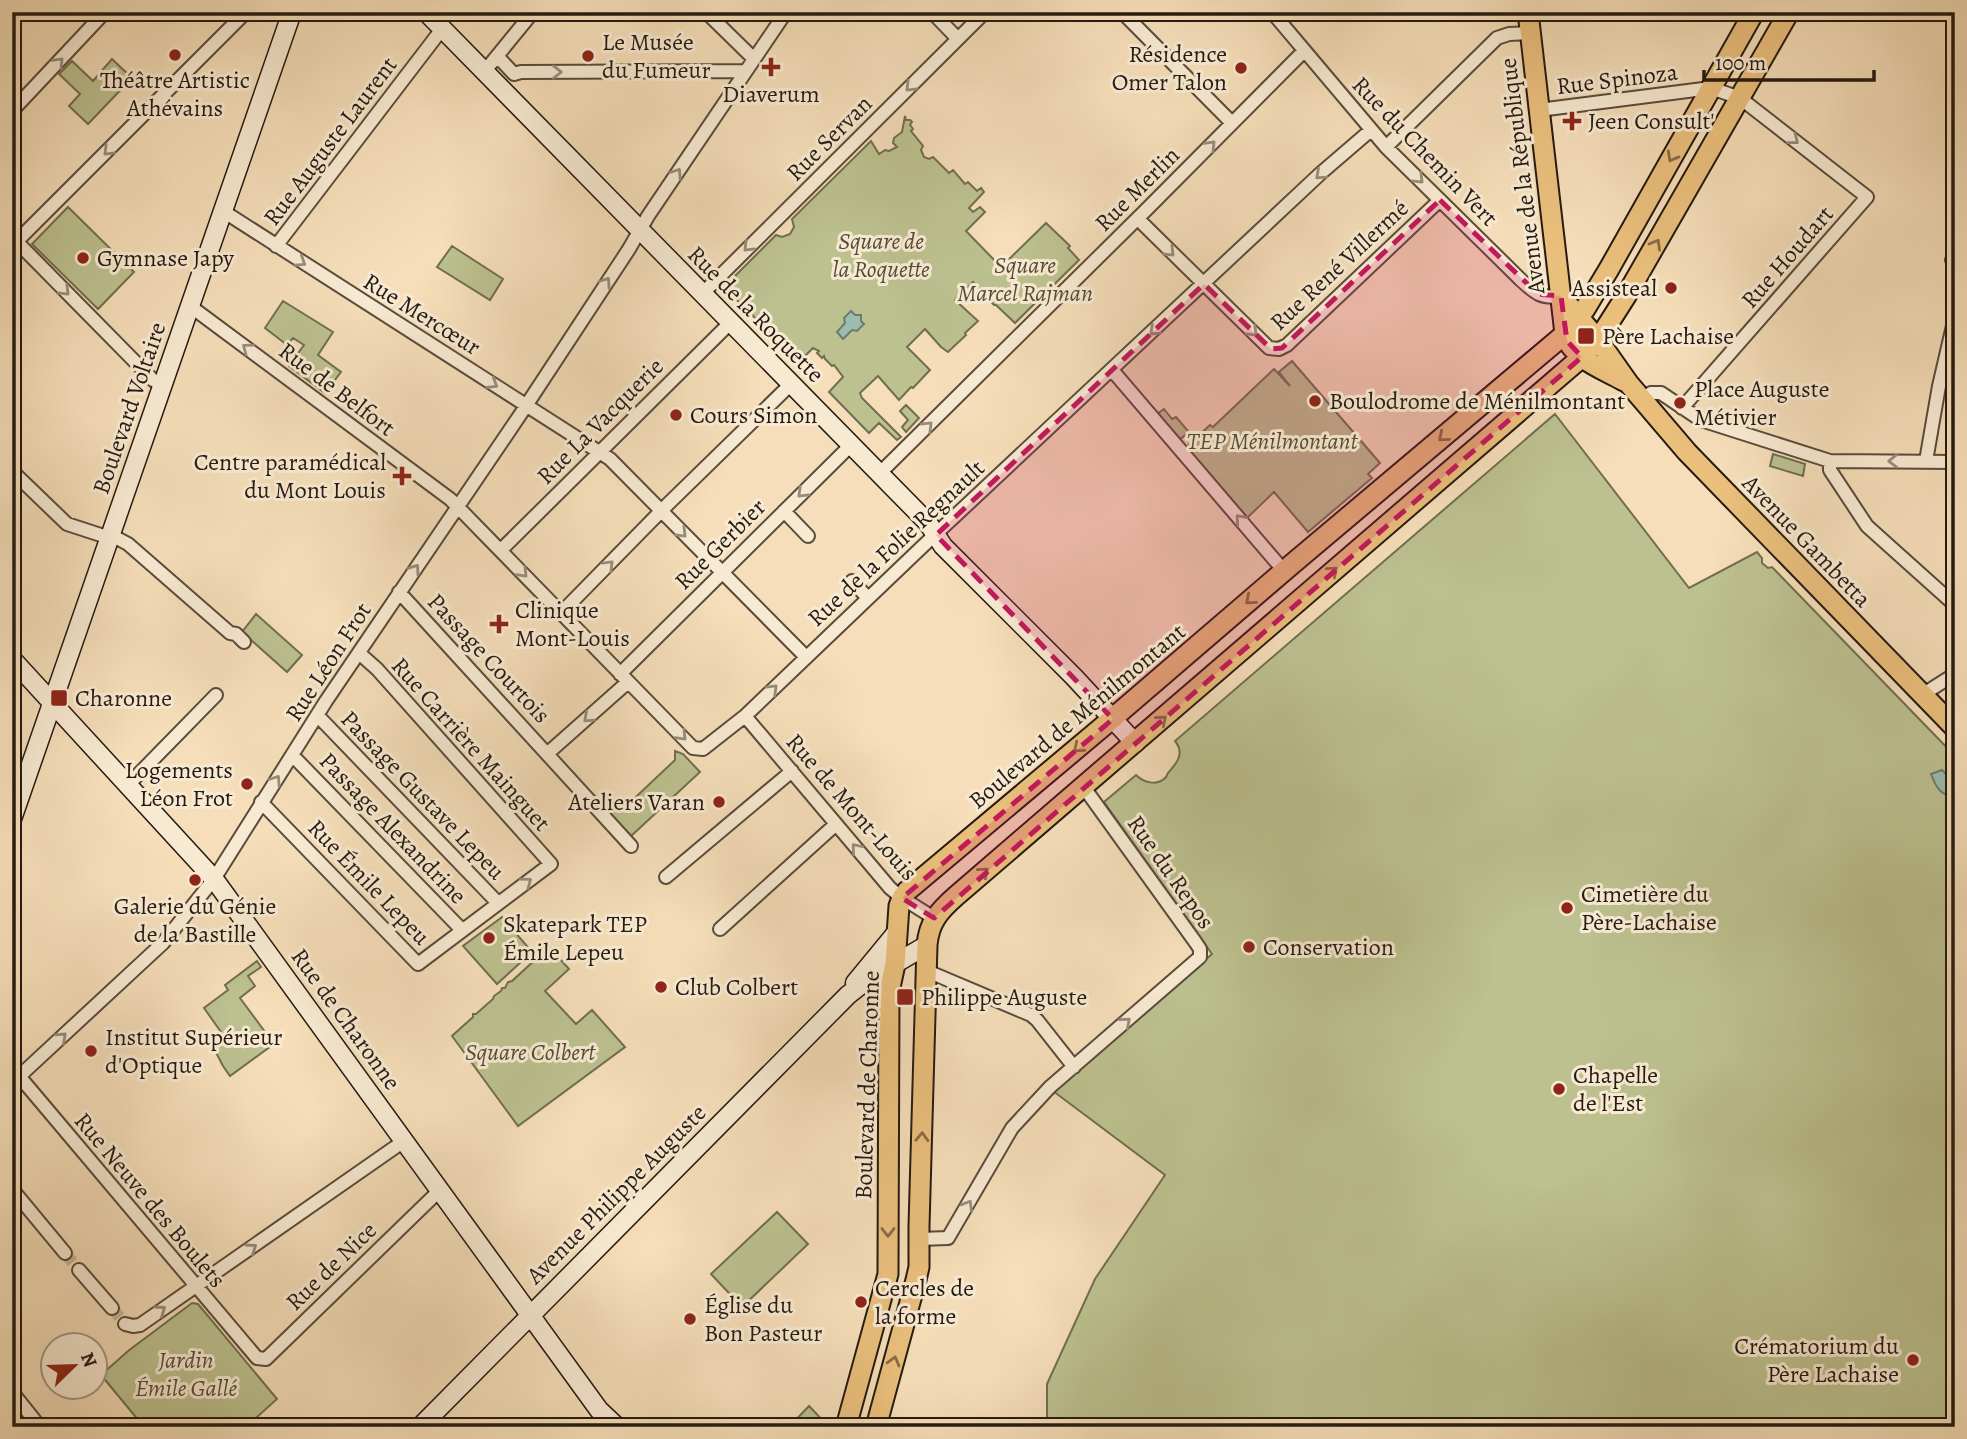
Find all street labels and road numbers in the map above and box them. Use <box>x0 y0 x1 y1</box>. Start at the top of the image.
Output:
street label: Rue Auguste Laurent <box>256 50 404 232</box>
street label: Avenue de la République <box>1492 56 1552 297</box>
street label: Rue Spinoza <box>1555 56 1680 102</box>
street label: Rue du Chemin Vert <box>1345 69 1505 233</box>
street label: Rue Servan <box>779 88 879 188</box>
street label: Rue Merlin <box>1088 140 1186 238</box>
street label: Rue René Villermé <box>1263 192 1415 338</box>
street label: Rue Houdart <box>1734 199 1841 315</box>
street label: Rue de la Roquette <box>681 239 831 389</box>
street label: Rue Mercœur <box>357 265 487 363</box>
street label: Boulevard Voltaire <box>85 318 173 498</box>
street label: Rue de Belfort <box>272 335 402 443</box>
street label: Rue La Vacquerie <box>530 351 670 491</box>
street label: Rue de la Folie Regnault <box>800 452 992 634</box>
street label: Avenue Gambetta <box>1735 467 1879 615</box>
street label: Rue Gerbier <box>667 491 773 597</box>
street label: Passage Courtois <box>420 586 558 730</box>
street label: Rue Léon Frot <box>278 596 378 728</box>
street label: Boulevard de Ménilmontant <box>962 616 1192 816</box>
street label: Rue Carrière Mainguet <box>384 650 558 838</box>
street label: Passage Gustave Lepeu <box>334 703 512 887</box>
street label: Rue de Mont-Louis <box>779 726 925 888</box>
street label: Passage Alexandrine <box>312 745 474 911</box>
street label: Rue du Repos <box>1120 809 1222 935</box>
street label: Rue Émile Lepeu <box>301 812 437 952</box>
street label: Rue de Charonne <box>284 942 408 1096</box>
street label: Boulevard de Charonne <box>847 970 887 1200</box>
street label: Avenue Philippe Auguste <box>518 1097 713 1292</box>
street label: Rue Neuve des Boulets <box>67 1105 233 1295</box>
street label: Rue de Nice <box>278 1214 384 1318</box>

